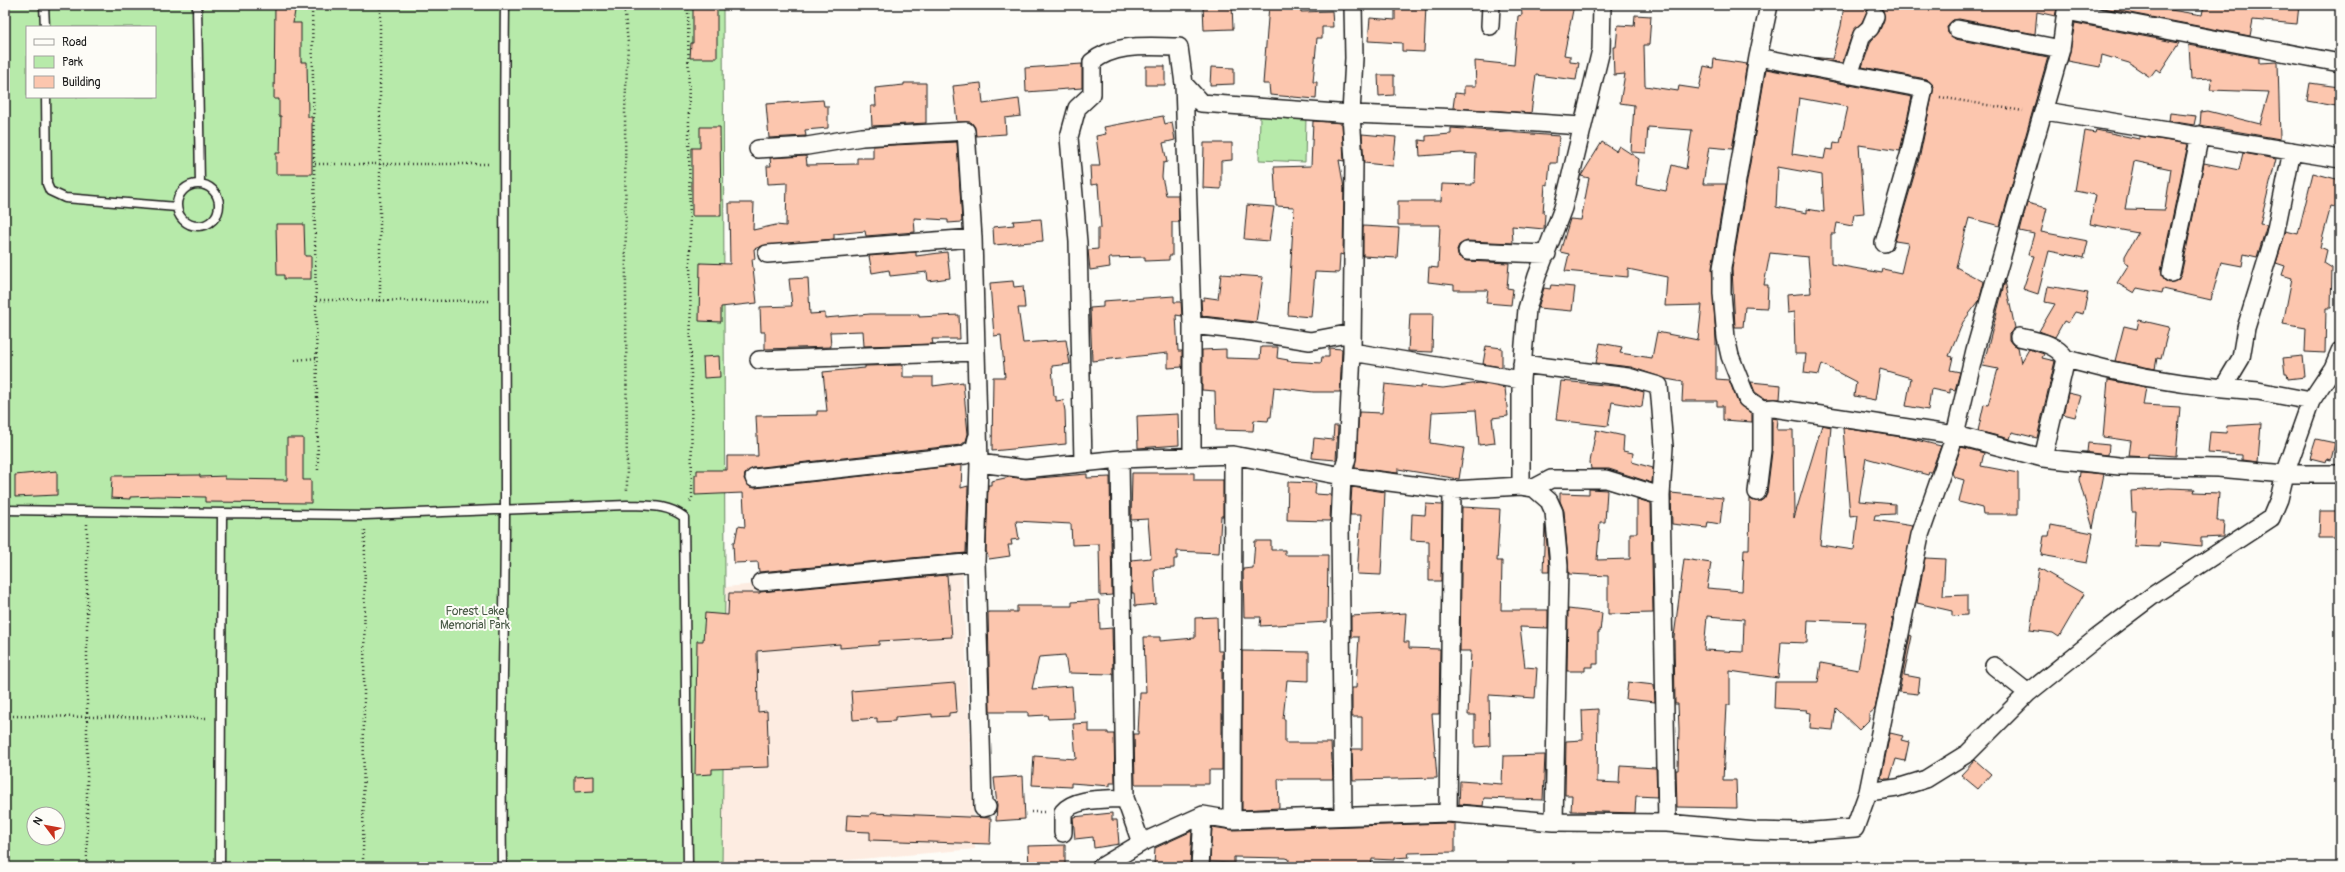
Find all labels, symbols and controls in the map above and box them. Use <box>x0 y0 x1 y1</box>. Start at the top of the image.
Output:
legend <box>26 26 156 98</box>
text: Road <box>62 35 87 50</box>
text: Park <box>62 55 83 70</box>
text: Building <box>62 75 101 90</box>
park label: Forest Lake Memorial Park <box>440 604 510 633</box>
north arrow <box>26 806 66 846</box>
text: N <box>30 814 46 828</box>

